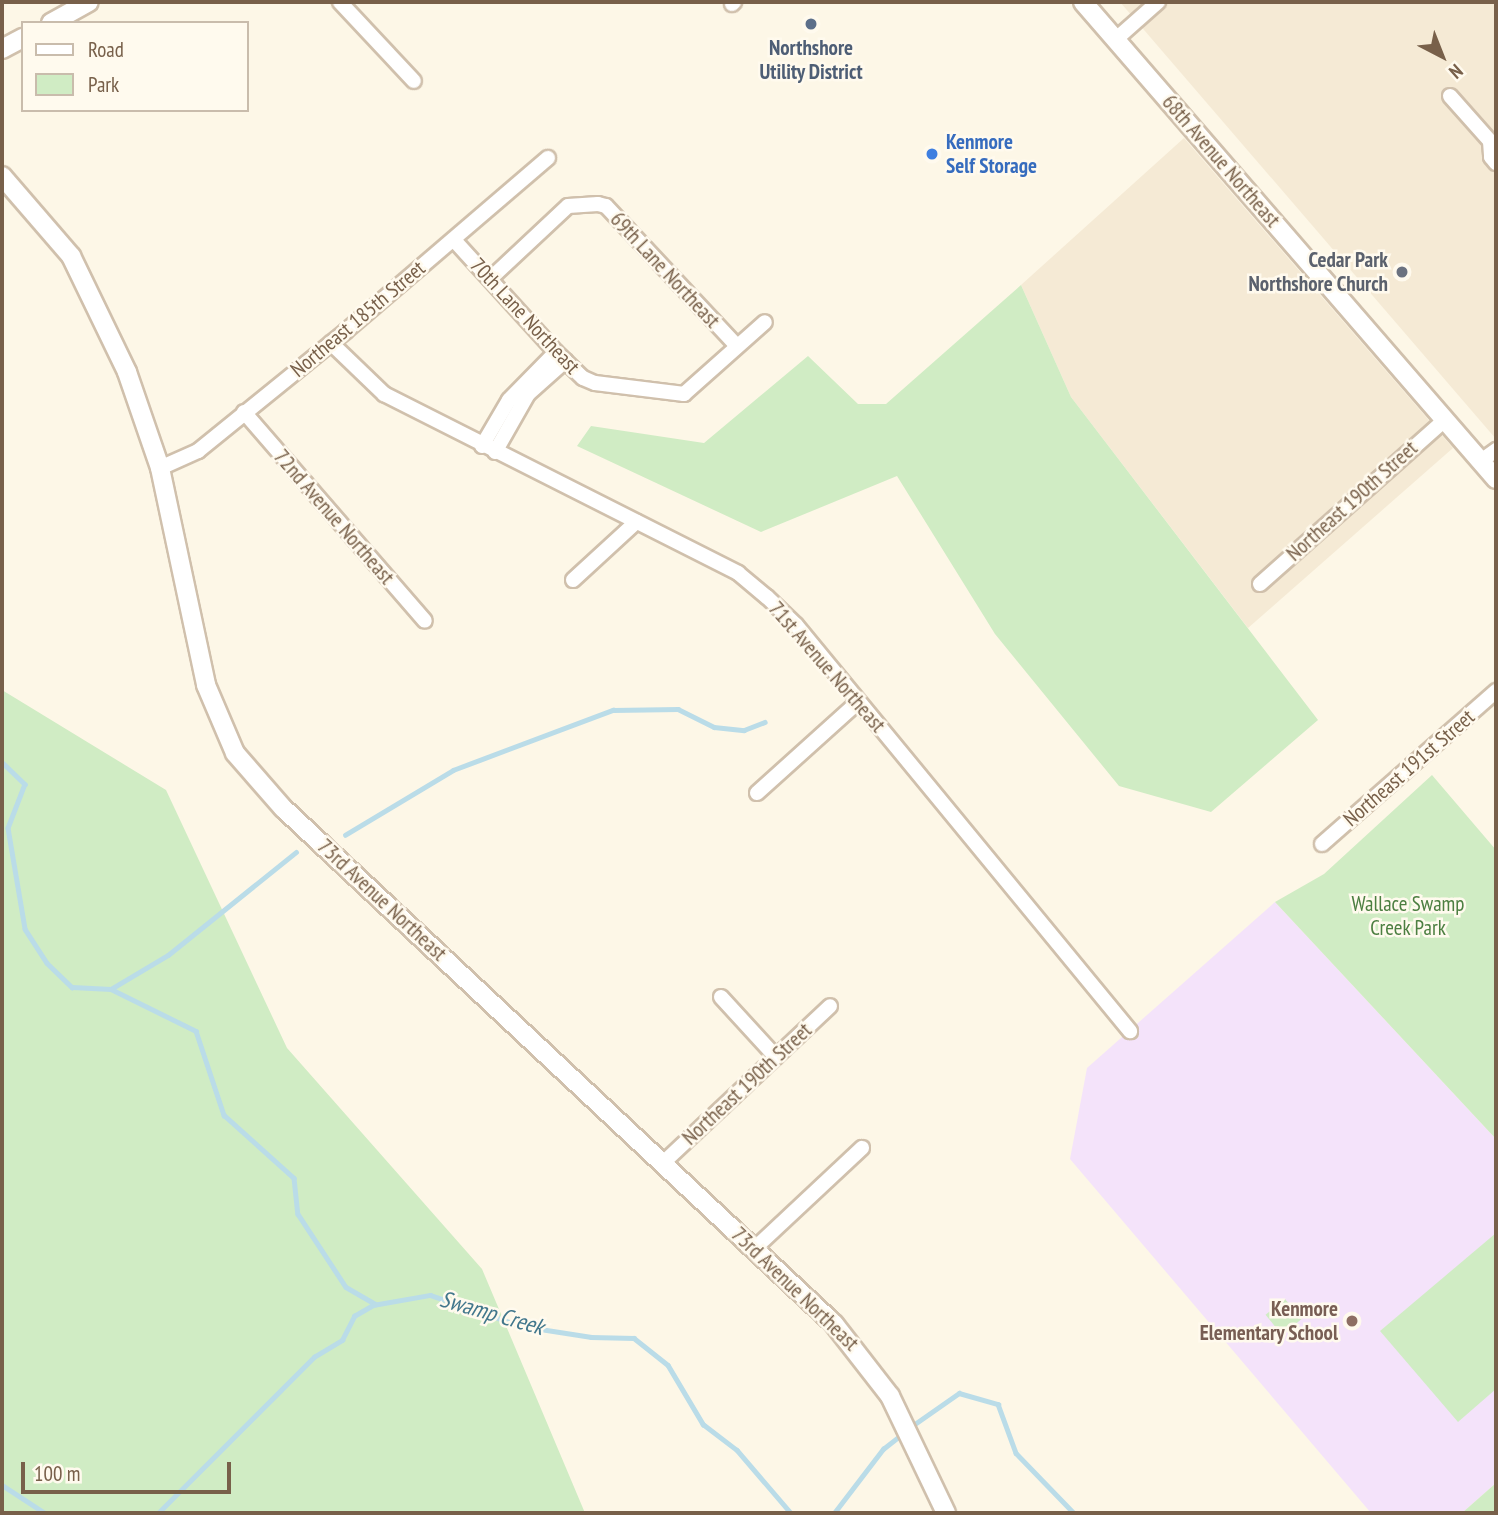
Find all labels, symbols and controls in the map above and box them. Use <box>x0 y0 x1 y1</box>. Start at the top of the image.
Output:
marker: Northshore Utility District <box>803 16 819 32</box>
legend <box>21 21 248 112</box>
north arrow <box>1407 21 1477 91</box>
place label: Northshore Utility District <box>759 35 863 85</box>
text: Road <box>88 36 124 63</box>
text: N <box>1444 59 1468 84</box>
text: Park <box>88 71 119 98</box>
street label: 68th Avenue Northeast <box>1157 90 1285 232</box>
place label: Kenmore Self Storage <box>946 129 1037 179</box>
marker: Kenmore Self Storage <box>924 146 940 162</box>
street label: 69th Lane Northeast <box>605 207 725 333</box>
place label: Cedar Park Northshore Church <box>1248 247 1388 297</box>
street label: 70th Lane Northeast <box>465 253 585 379</box>
street label: Northeast 185th Street <box>286 256 430 382</box>
marker: Cedar Park Northshore Church <box>1394 264 1410 280</box>
street label: Northeast 190th Street <box>1281 436 1423 566</box>
street label: 72nd Avenue Northeast <box>268 444 400 590</box>
street label: 71st Avenue Northeast <box>763 596 891 738</box>
street label: Northeast 191st Street <box>1338 704 1480 832</box>
street label: 73rd Avenue Northeast <box>312 834 452 966</box>
park label: Wallace Swamp Creek Park <box>1352 891 1464 941</box>
street label: Northeast 190th Street <box>677 1018 817 1150</box>
street label: 73rd Avenue Northeast <box>726 1222 864 1356</box>
water label: Swamp Creek <box>437 1285 547 1341</box>
place label: Kenmore Elementary School <box>1199 1296 1338 1346</box>
marker: Kenmore Elementary School <box>1344 1313 1360 1329</box>
scale bar <box>24 1448 234 1492</box>
text: 100 m <box>34 1460 80 1487</box>

